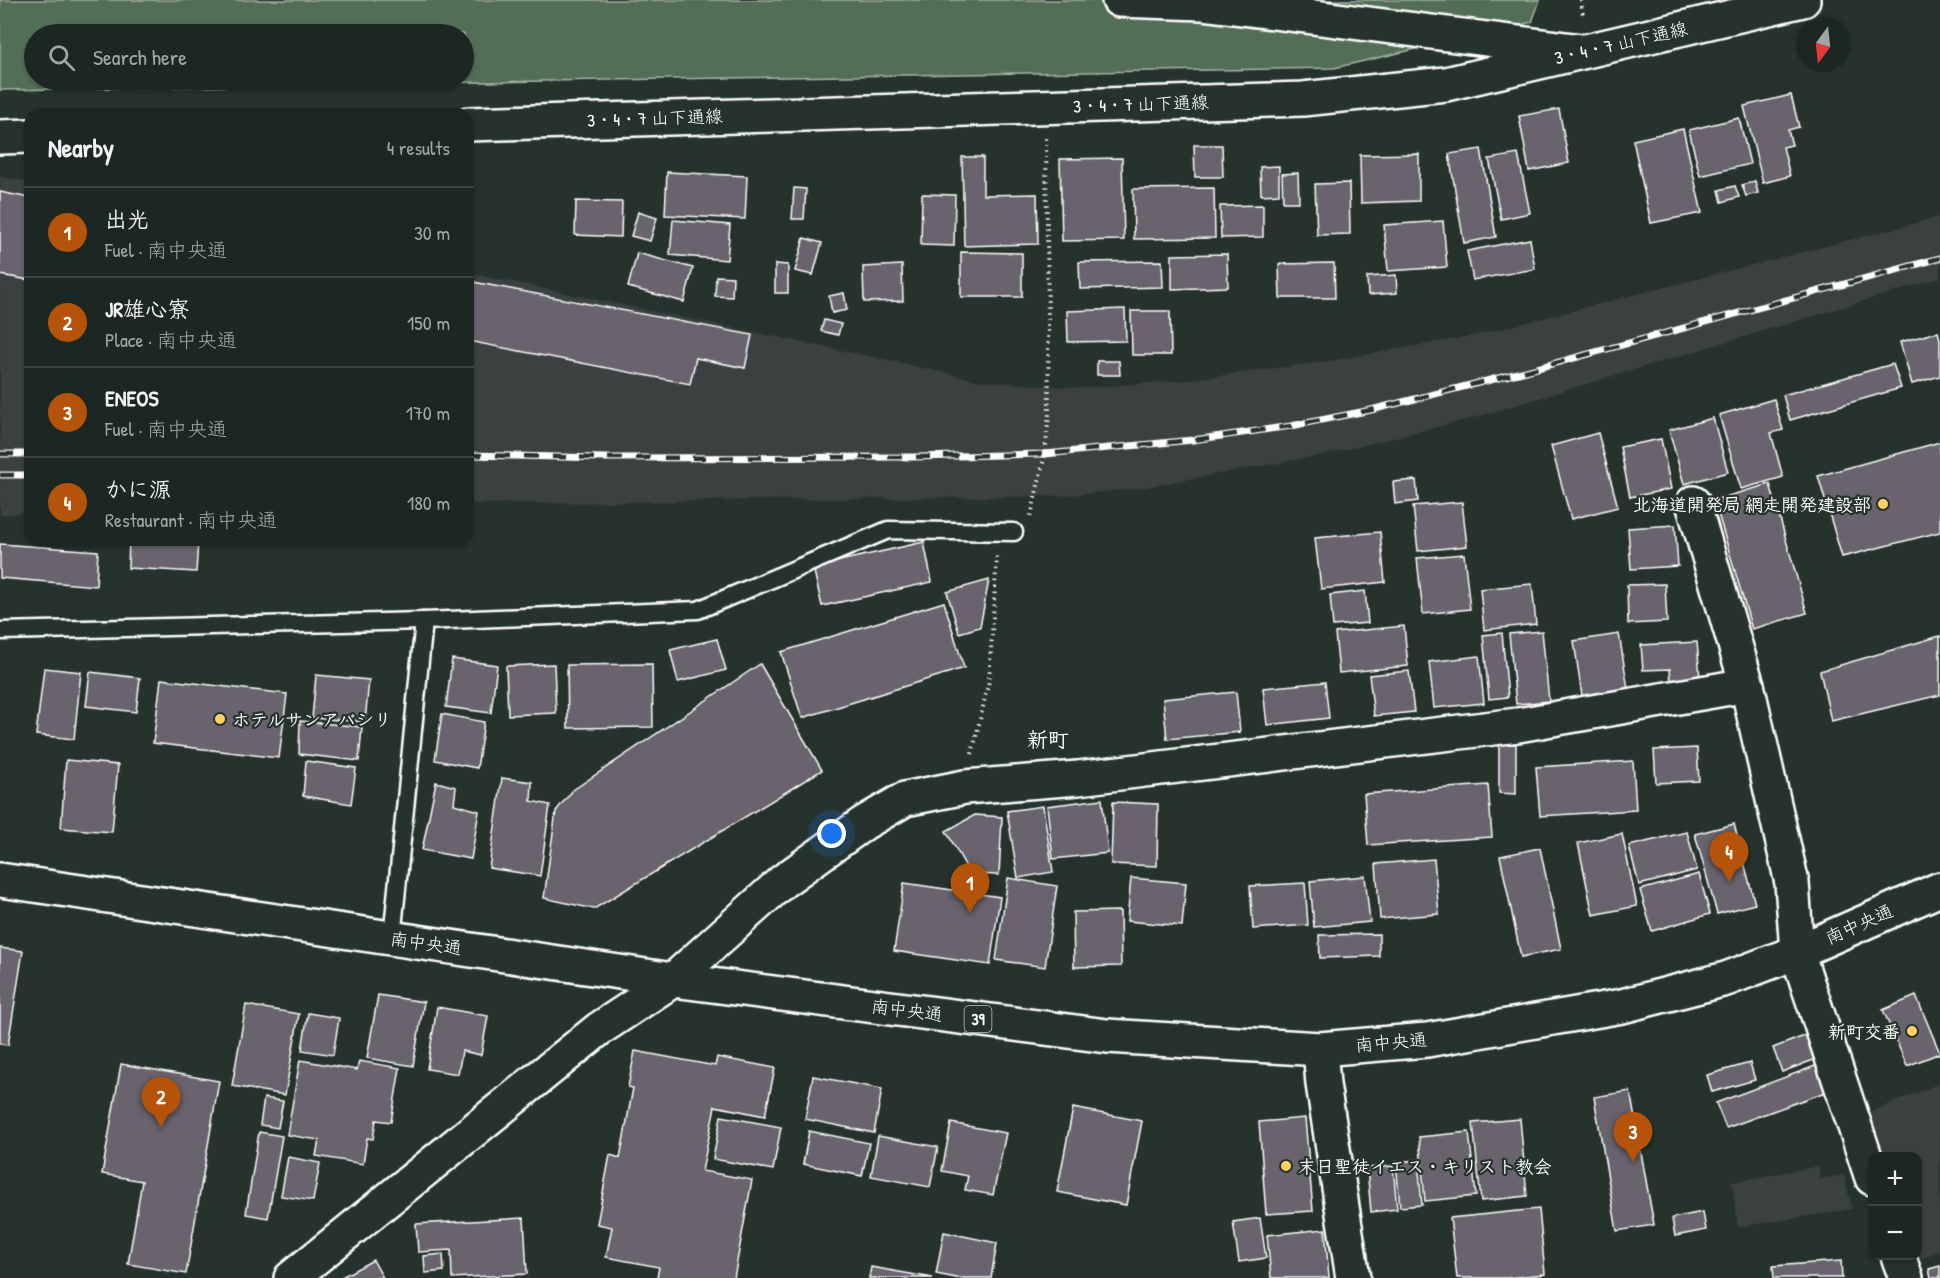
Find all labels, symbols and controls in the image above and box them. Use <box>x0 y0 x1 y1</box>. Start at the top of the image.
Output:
street label: 3・4・7 山下通線 <box>1552 16 1690 70</box>
north arrow <box>1796 18 1850 72</box>
search box <box>24 24 474 90</box>
icon: search <box>45 41 78 74</box>
text: Search here <box>93 42 187 72</box>
street label: 3・4・7 山下通線 <box>1073 89 1209 119</box>
street label: 3・4・7 山下通線 <box>587 103 723 133</box>
text: Nearby <box>48 130 114 165</box>
text: 4 results <box>387 134 450 161</box>
text: 出光 <box>105 204 149 234</box>
text: 1 <box>64 219 71 246</box>
text: 30 m <box>414 219 450 246</box>
text: Fuel · 南中央通 <box>105 236 227 263</box>
text: JR雄心寮 <box>105 294 189 324</box>
text: 2 <box>63 309 72 336</box>
text: 150 m <box>407 309 450 336</box>
text: Place · 南中央通 <box>105 326 237 353</box>
text: ENEOS <box>105 383 158 413</box>
text: 3 <box>63 399 72 426</box>
text: 170 m <box>406 399 450 426</box>
text: Fuel · 南中央通 <box>105 415 227 442</box>
text: かに源 <box>105 474 171 504</box>
text: 4 <box>64 489 71 516</box>
text: 180 m <box>407 489 450 516</box>
place label: 北海道開発局 網走開発建設部 <box>1633 492 1871 517</box>
marker: 北海道開発局 網走開発建設部 <box>1876 497 1890 511</box>
text: Restaurant · 南中央通 <box>105 506 277 533</box>
place label: ホテルサンアバシリ <box>232 707 392 732</box>
marker: ホテルサンアバシリ <box>213 712 227 726</box>
district label: 新町 <box>1027 725 1069 754</box>
your location <box>817 819 846 848</box>
pin: 4 <box>1710 832 1748 882</box>
pin: 1 <box>950 864 990 913</box>
street label: 南中央通 <box>1821 898 1897 950</box>
street label: 南中央通 <box>389 926 463 960</box>
street label: 南中央通 <box>870 993 944 1027</box>
road number: 39 <box>964 1006 992 1032</box>
place label: 新町交番 <box>1828 1019 1900 1044</box>
marker: 新町交番 <box>1905 1024 1919 1038</box>
street label: 南中央通 <box>1354 1026 1428 1058</box>
pin: 2 <box>142 1078 180 1127</box>
pin: 3 <box>1614 1112 1652 1162</box>
map controls <box>1868 1152 1922 1260</box>
button: + <box>1868 1152 1922 1206</box>
place label: 末日聖徒イエス・キリスト教会 <box>1298 1154 1551 1179</box>
marker: 末日聖徒イエス・キリスト教会 <box>1279 1159 1293 1173</box>
button: − <box>1868 1206 1922 1260</box>

